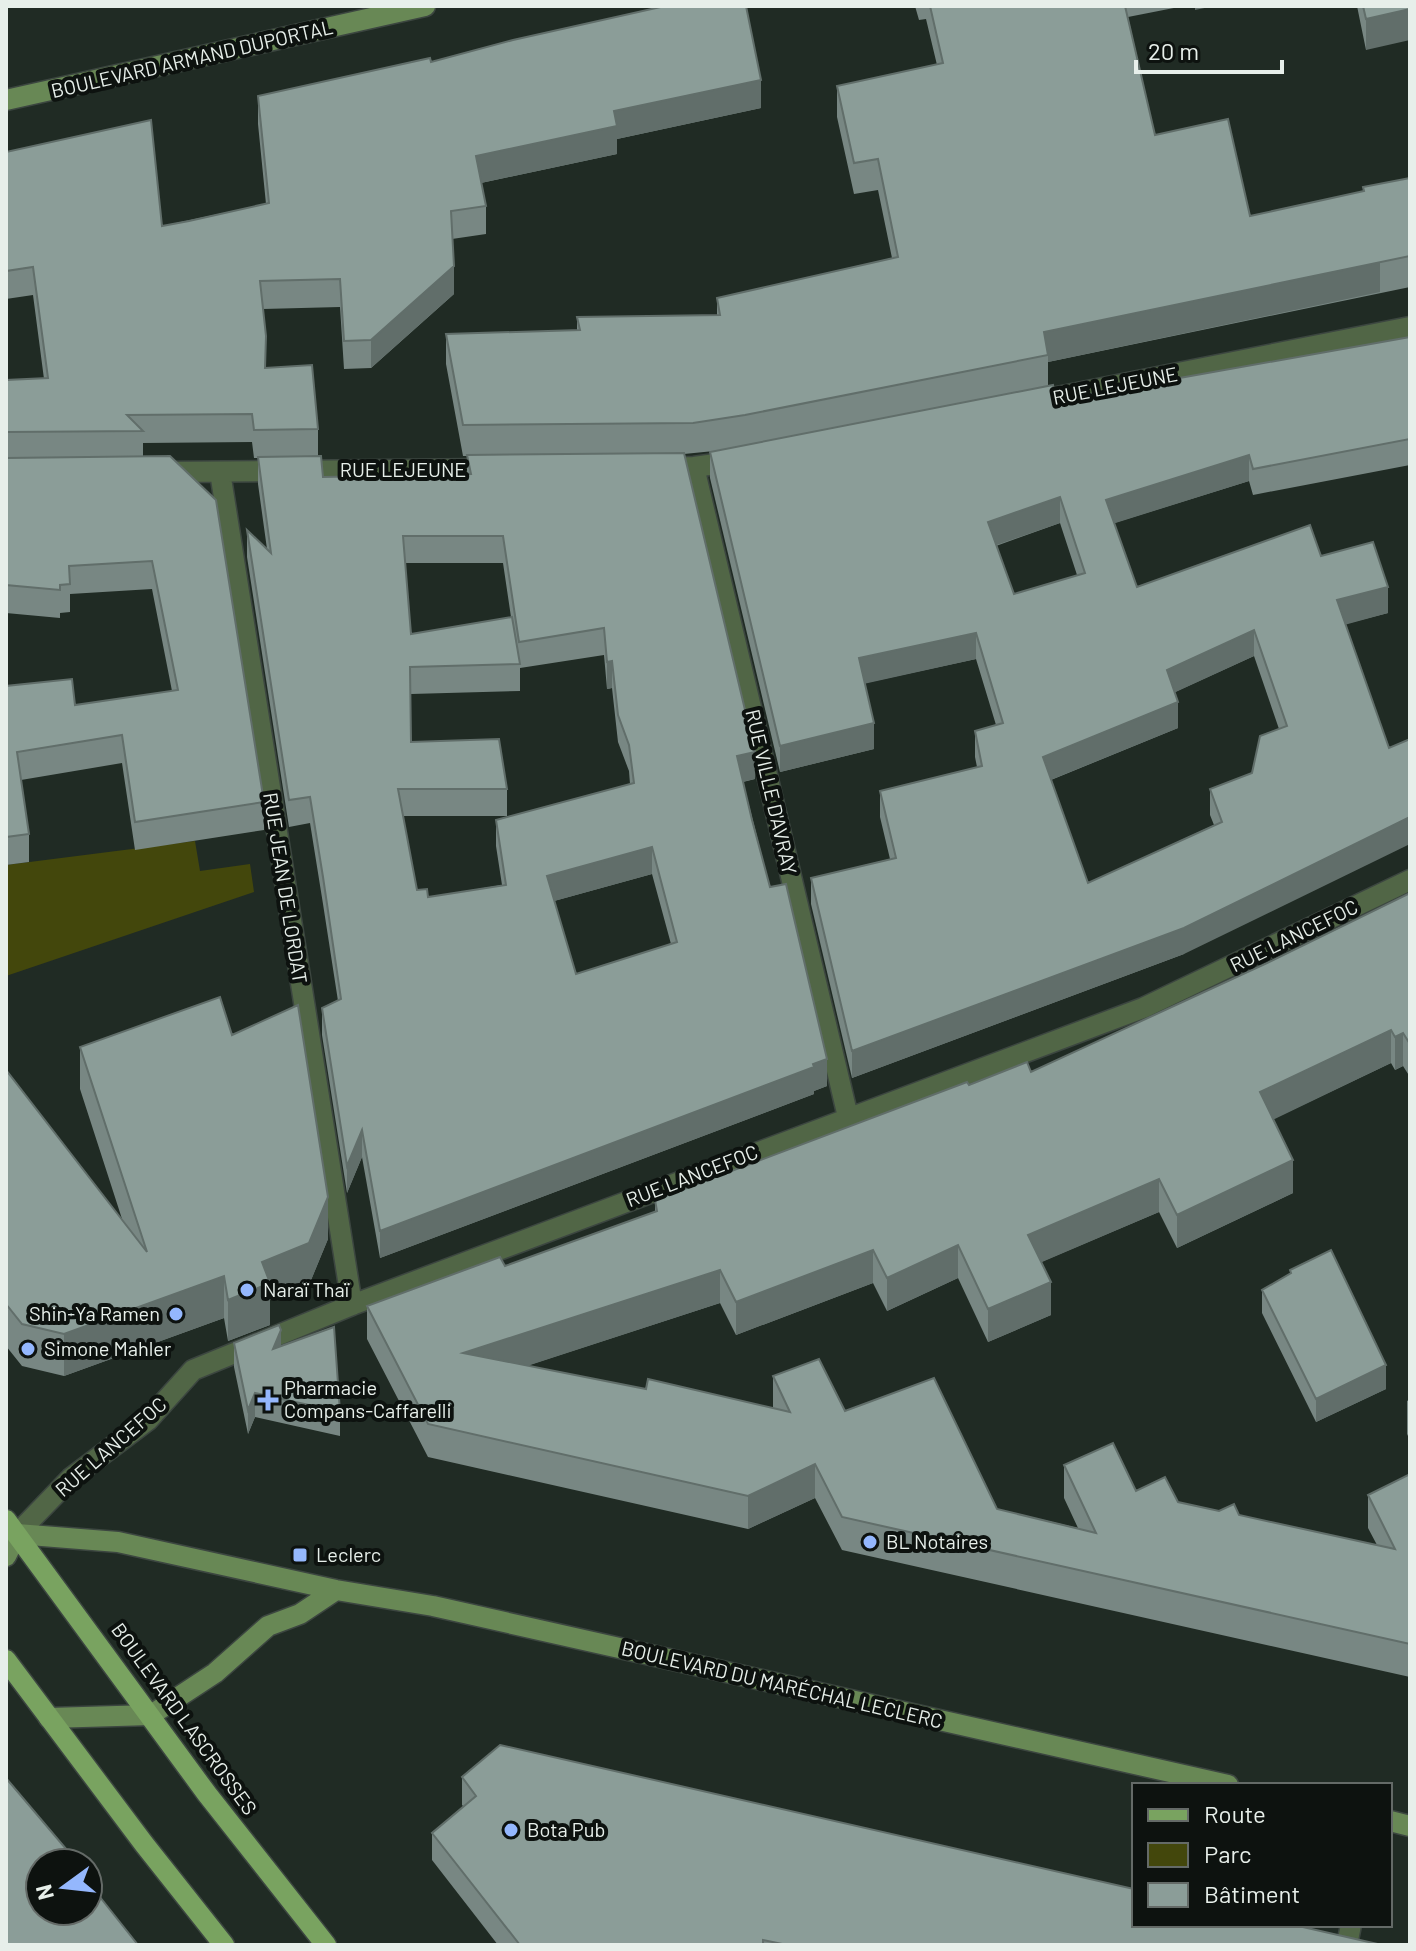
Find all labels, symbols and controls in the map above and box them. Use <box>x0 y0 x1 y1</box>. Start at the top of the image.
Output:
street label: BOULEVARD ARMAND DUPORTAL <box>49 14 335 102</box>
scale bar <box>1136 24 1282 74</box>
text: 20 m <box>1148 36 1199 65</box>
street label: RUE LEJEUNE <box>1050 361 1179 409</box>
street label: RUE LEJEUNE <box>340 457 466 481</box>
street label: RUE VILLE D'AVRAY <box>741 707 803 877</box>
street label: RUE JEAN DE LORDAT <box>259 791 313 985</box>
street label: RUE LANCEFOC <box>1226 894 1361 976</box>
street label: RUE LANCEFOC <box>622 1139 761 1211</box>
place label: Naraï Thaï <box>263 1277 350 1301</box>
marker: Naraï Thaï <box>238 1281 256 1299</box>
place label: Shin-Ya Ramen <box>29 1301 160 1325</box>
marker: Shin-Ya Ramen <box>167 1305 185 1323</box>
place label: Simone Mahler <box>44 1336 171 1360</box>
marker: Simone Mahler <box>19 1340 37 1358</box>
place label: Pharmacie Compans-Caffarelli <box>284 1375 451 1422</box>
marker: Pharmacie Compans-Caffarelli <box>259 1391 277 1409</box>
street label: RUE LANCEFOC <box>50 1392 171 1501</box>
place label: BL Notaires <box>886 1529 988 1553</box>
marker: BL Notaires <box>861 1533 879 1551</box>
place label: Leclerc <box>316 1542 381 1566</box>
marker: Leclerc <box>291 1546 309 1564</box>
street label: BOULEVARD LASCROSSES <box>107 1618 263 1819</box>
street label: BOULEVARD DU MARÉCHAL LECLERC <box>619 1635 945 1733</box>
legend <box>1132 1783 1392 1927</box>
text: Route <box>1204 1799 1266 1828</box>
place label: Bota Pub <box>527 1817 605 1841</box>
marker: Bota Pub <box>502 1821 520 1839</box>
text: Parc <box>1204 1839 1252 1868</box>
north arrow <box>24 1847 104 1927</box>
text: Bâtiment <box>1204 1879 1300 1908</box>
text: N <box>29 1882 58 1903</box>

